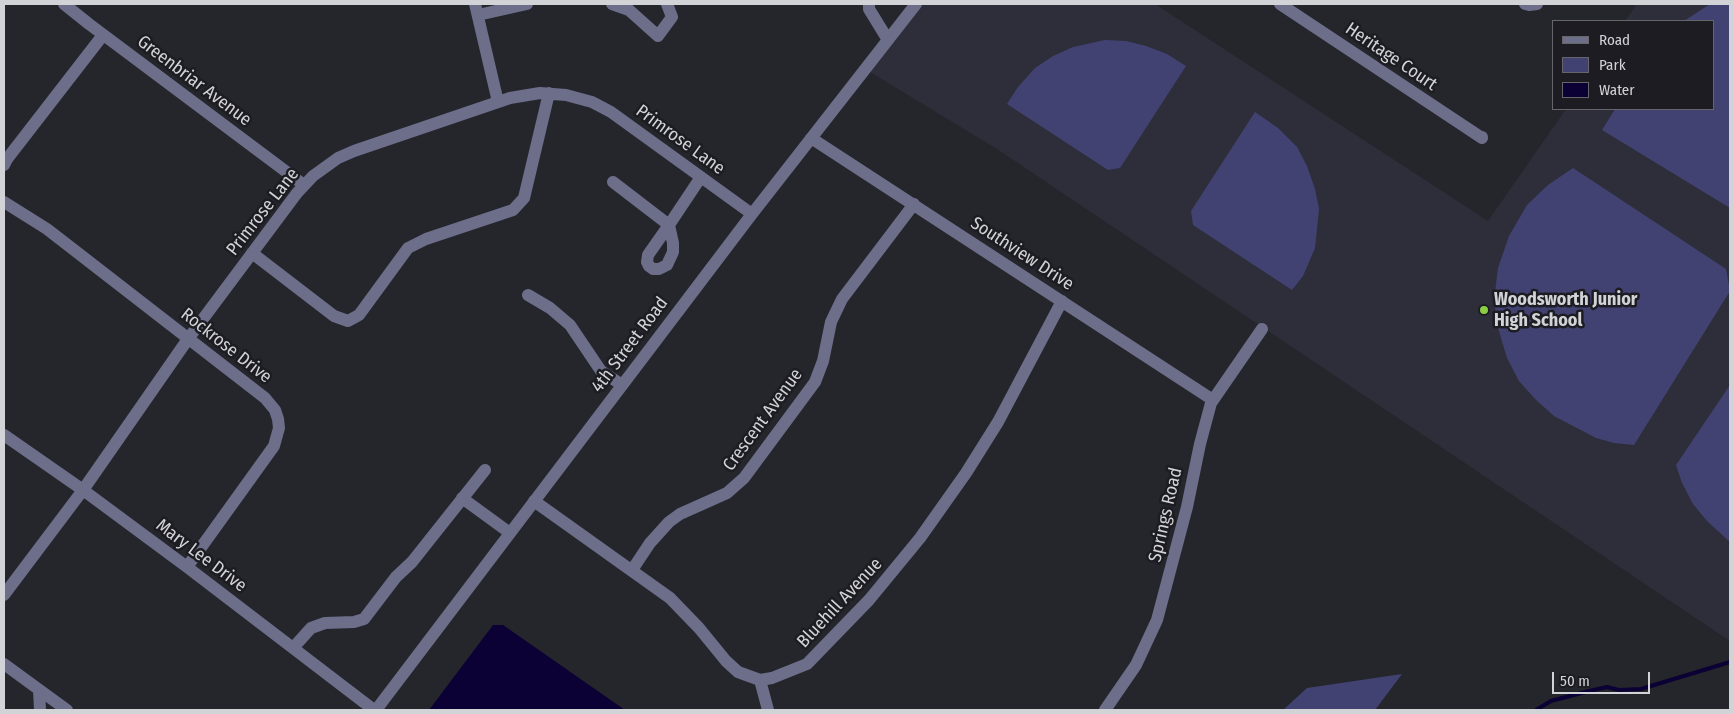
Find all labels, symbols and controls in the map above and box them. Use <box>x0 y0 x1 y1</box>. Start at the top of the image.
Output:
street label: Heritage Court <box>1341 18 1441 96</box>
legend <box>1552 20 1714 110</box>
street label: Greenbriar Avenue <box>133 31 255 131</box>
text: Road <box>1599 31 1630 49</box>
text: Park <box>1599 56 1626 74</box>
text: Water <box>1599 81 1634 99</box>
street label: Primrose Lane <box>631 100 729 180</box>
street label: Primrose Lane <box>222 164 304 260</box>
street label: Southview Drive <box>966 213 1078 295</box>
place label: Woodsworth Junior High School <box>1494 289 1637 332</box>
street label: 4th Street Road <box>587 293 673 397</box>
street label: Rockrose Drive <box>176 304 276 388</box>
marker: Woodsworth Junior High School <box>1478 304 1490 316</box>
street label: Crescent Avenue <box>719 365 807 475</box>
street label: Springs Road <box>1145 466 1187 564</box>
street label: Mary Lee Drive <box>151 515 251 597</box>
street label: Bluehill Avenue <box>793 554 887 652</box>
scale bar <box>1554 662 1652 694</box>
text: 50 m <box>1560 672 1590 690</box>

